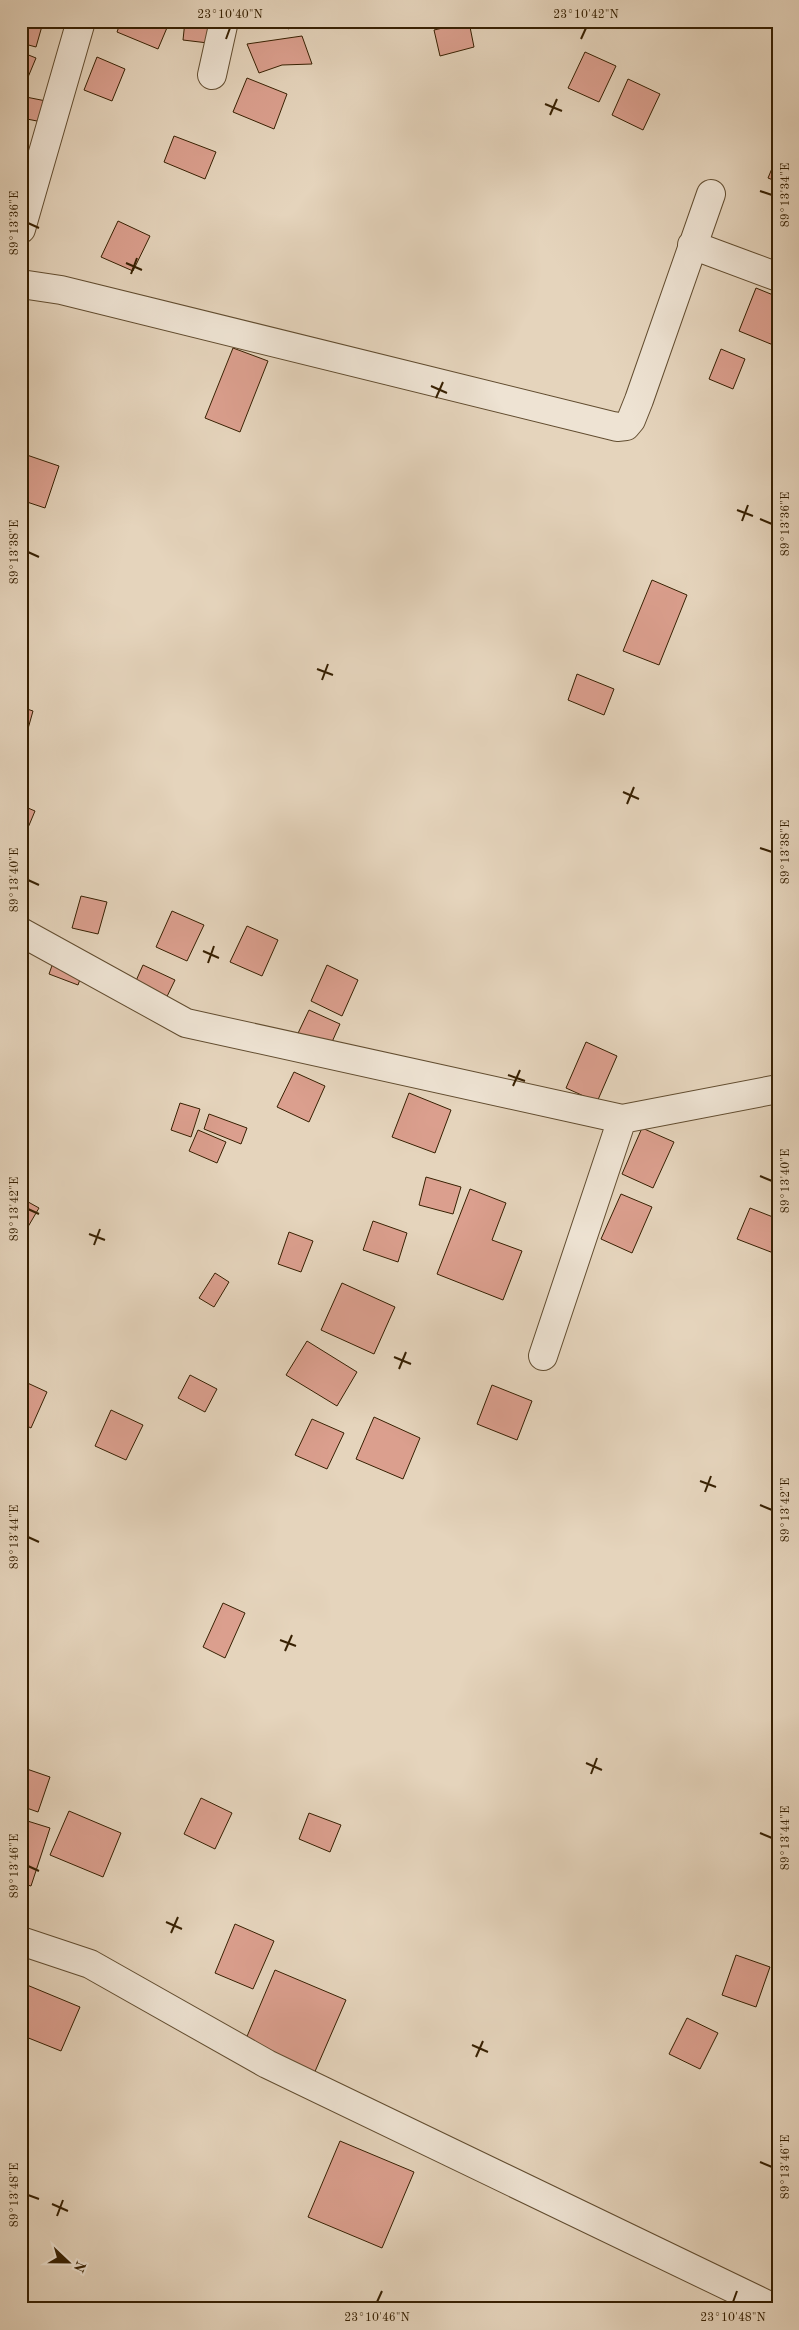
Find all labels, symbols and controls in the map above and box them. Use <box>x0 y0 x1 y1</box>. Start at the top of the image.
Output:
text: 23°10'40"N <box>197 9 263 21</box>
text: 23°10'42"N <box>553 9 619 21</box>
text: 89°13'34"E <box>780 163 792 227</box>
text: 89°13'36"E <box>9 191 21 255</box>
text: 89°13'36"E <box>780 492 792 556</box>
text: 89°13'38"E <box>9 520 21 584</box>
text: 89°13'38"E <box>780 820 792 884</box>
text: 89°13'40"E <box>9 848 21 912</box>
text: 89°13'40"E <box>780 1149 792 1213</box>
text: 89°13'42"E <box>9 1177 21 1241</box>
text: 89°13'42"E <box>780 1478 792 1542</box>
text: 89°13'44"E <box>9 1505 21 1569</box>
text: 89°13'44"E <box>780 1806 792 1870</box>
text: 89°13'46"E <box>9 1834 21 1898</box>
text: 89°13'46"E <box>780 2135 792 2199</box>
text: 89°13'48"E <box>9 2163 21 2227</box>
north arrow <box>42 2238 92 2288</box>
text: N <box>71 2259 88 2274</box>
text: 23°10'46"N <box>344 2312 410 2324</box>
text: 23°10'48"N <box>700 2312 766 2324</box>

